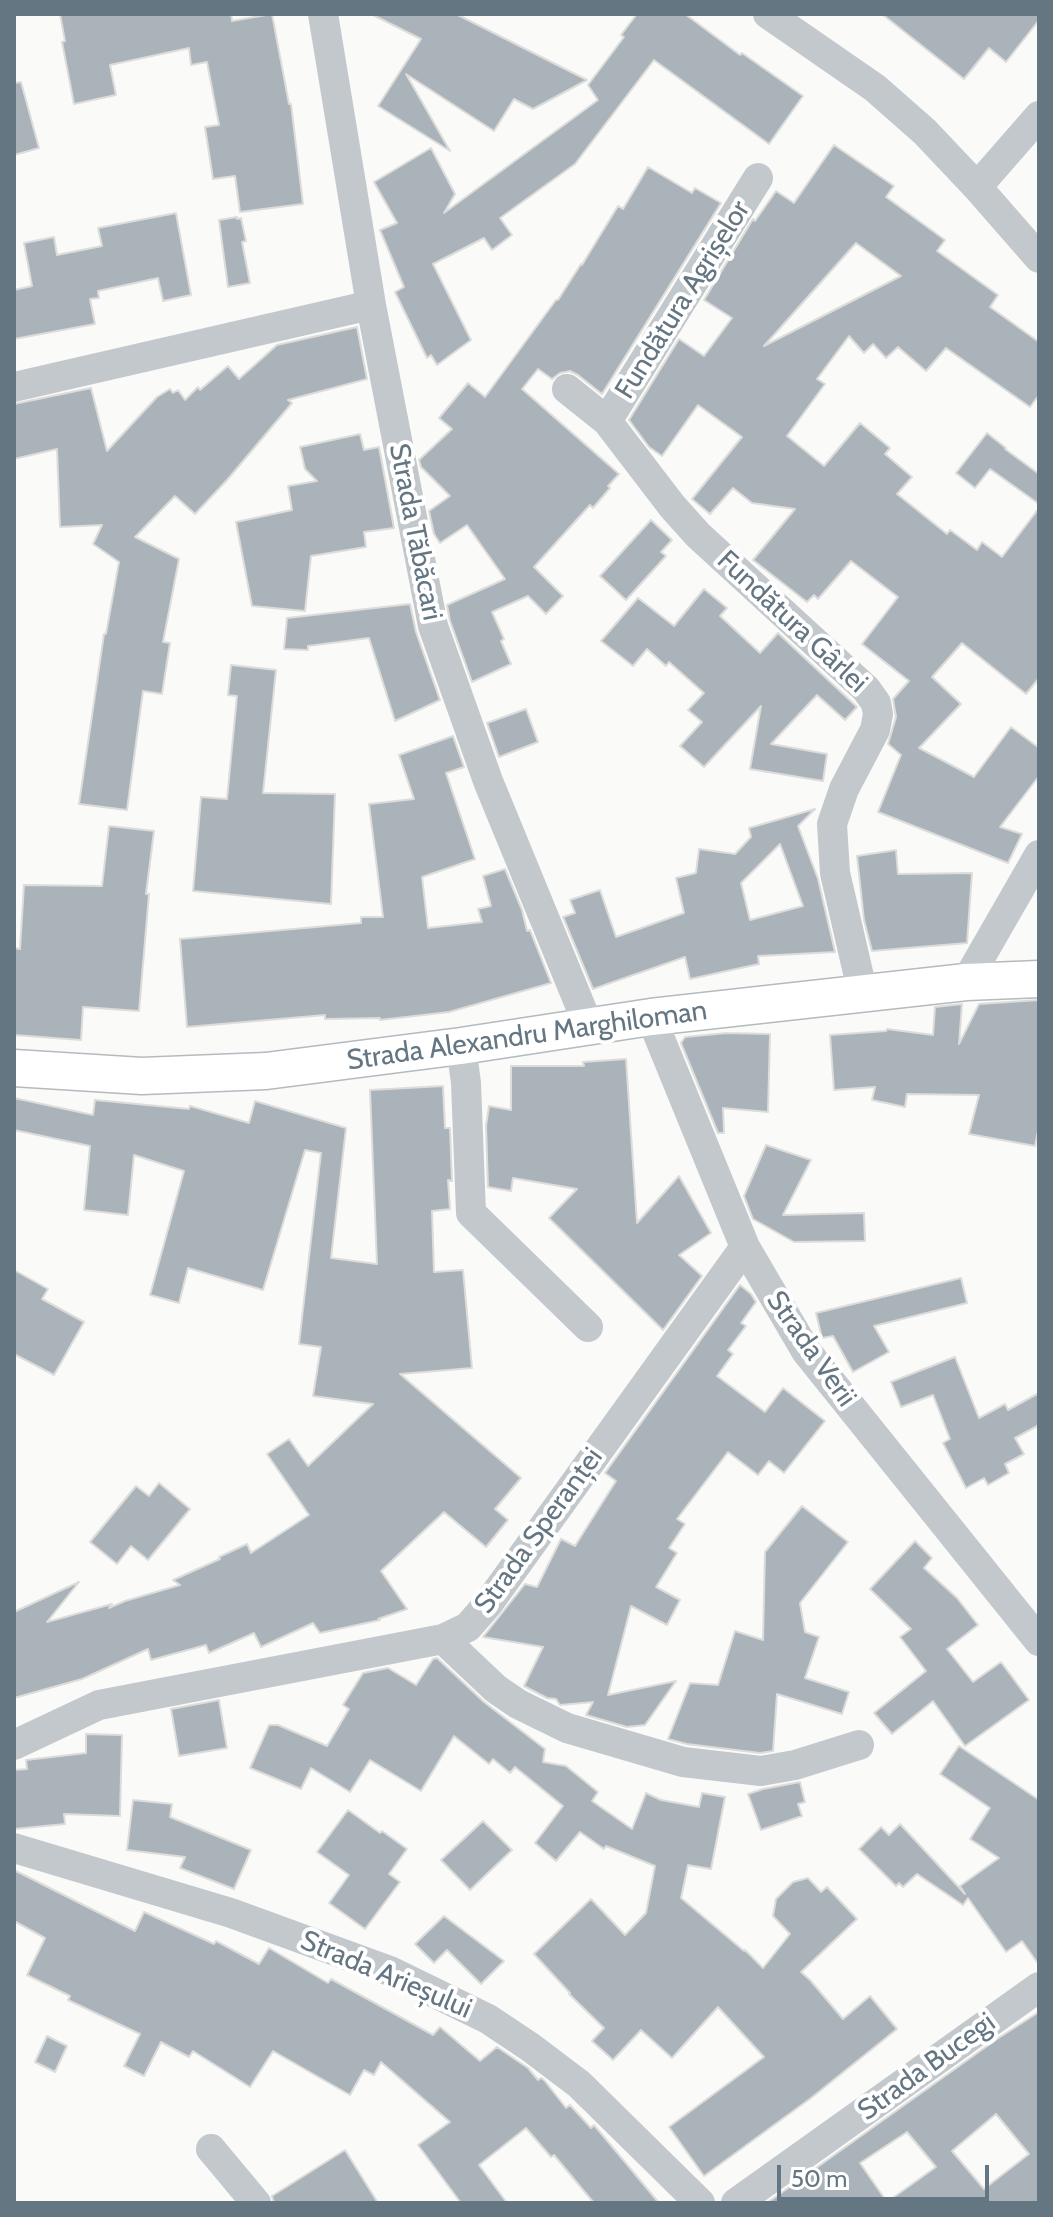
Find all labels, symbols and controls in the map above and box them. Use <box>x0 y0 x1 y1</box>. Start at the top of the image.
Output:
street label: Fundătura Agrișelor <box>608 195 758 405</box>
street label: Strada Tăbăcari <box>381 441 449 623</box>
street label: Fundătura Gârlei <box>710 544 874 700</box>
street label: Strada Alexandru Marghiloman <box>345 994 709 1078</box>
street label: Strada Verii <box>759 1285 863 1413</box>
street label: Strada Speranței <box>468 1442 610 1620</box>
street label: Strada Arieșului <box>295 1924 477 2026</box>
street label: Strada Bucegi <box>852 2006 1002 2128</box>
scale bar <box>781 2149 993 2199</box>
text: 50 m <box>791 2164 847 2193</box>

